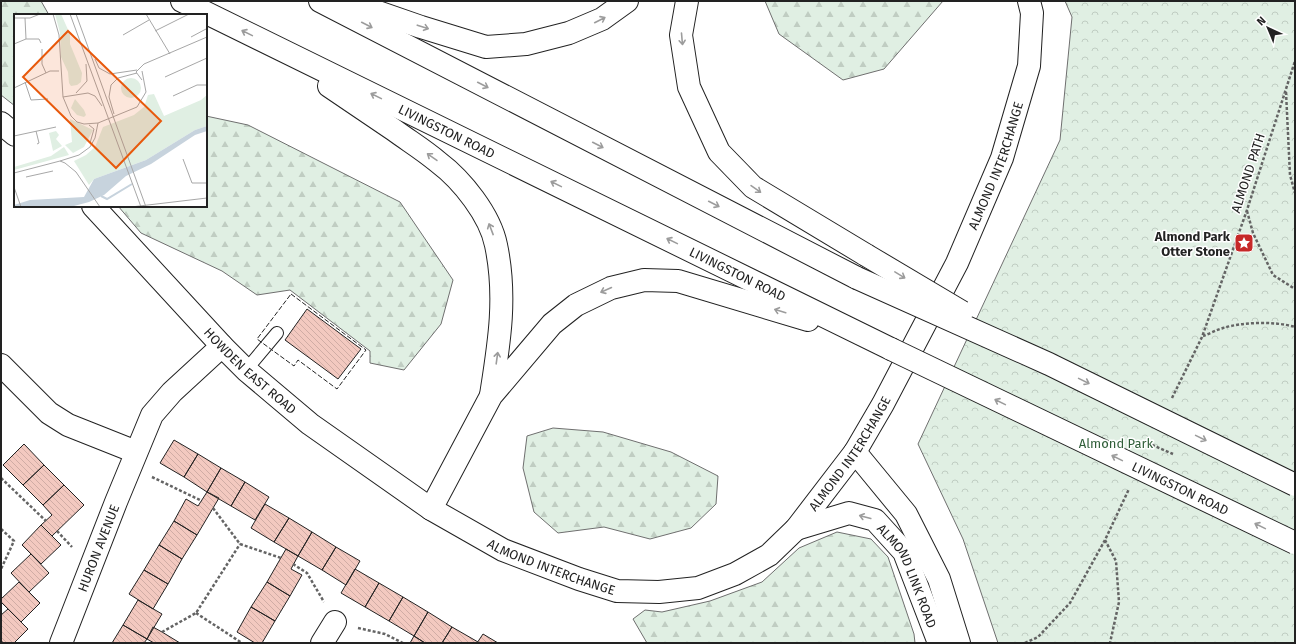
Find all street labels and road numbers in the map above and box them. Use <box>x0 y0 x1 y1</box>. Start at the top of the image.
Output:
street label: ALMOND INTERCHANGE <box>965 100 1026 232</box>
street label: LIVINGSTON ROAD <box>396 101 497 161</box>
street label: ALMOND PATH <box>1228 131 1268 215</box>
street label: LIVINGSTON ROAD <box>687 244 788 304</box>
street label: HOWDEN EAST ROAD <box>201 324 300 417</box>
street label: ALMOND INTERCHANGE <box>805 393 893 514</box>
street label: LIVINGSTON ROAD <box>1130 458 1231 518</box>
street label: HURON AVENUE <box>74 502 122 594</box>
street label: ALMOND LINK ROAD <box>875 521 940 630</box>
street label: ALMOND INTERCHANGE <box>485 535 617 597</box>

